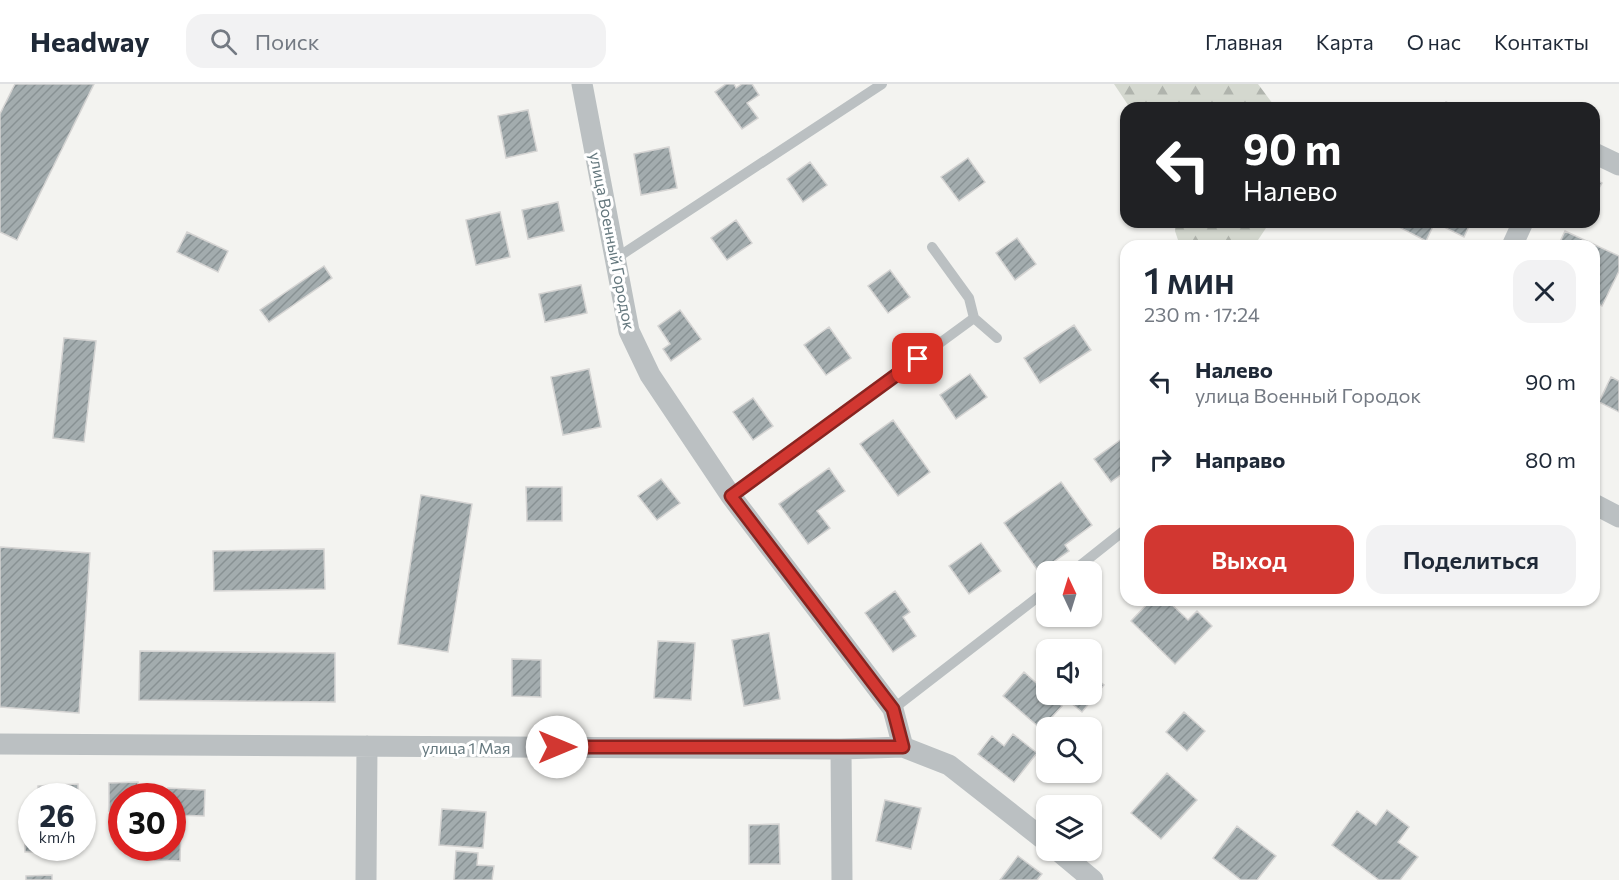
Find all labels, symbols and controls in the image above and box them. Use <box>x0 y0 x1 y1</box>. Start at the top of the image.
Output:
search box <box>186 14 606 68</box>
text: Headway <box>30 24 150 58</box>
icon: search <box>207 25 240 58</box>
text: Поиск <box>255 28 319 55</box>
text: Главная <box>1205 29 1283 54</box>
text: Карта <box>1316 29 1374 54</box>
text: О нас <box>1407 29 1461 54</box>
text: Контакты <box>1494 29 1589 54</box>
text: 90 m <box>1243 122 1342 174</box>
icon: left <box>1144 126 1222 204</box>
street label: улица Военный Городок <box>586 150 640 332</box>
text: Налево <box>1243 174 1338 207</box>
text: 1 мин <box>1144 257 1235 301</box>
button: close <box>1513 260 1576 323</box>
text: 230 m · 17:24 <box>1144 302 1260 326</box>
pin <box>892 333 943 384</box>
icon: arrive <box>901 342 934 375</box>
text: Налево <box>1195 356 1273 383</box>
icon: left <box>1144 365 1177 398</box>
text: 90 m <box>1525 368 1576 395</box>
text: улица Военный Городок <box>1195 383 1421 407</box>
icon: right <box>1144 443 1177 476</box>
text: Направо <box>1195 446 1285 473</box>
text: 80 m <box>1525 446 1576 473</box>
button: Выход <box>1144 525 1354 594</box>
button: Поделиться <box>1366 525 1576 594</box>
north arrow <box>1036 561 1102 627</box>
map controls <box>1036 561 1102 861</box>
button: sound <box>1036 639 1102 705</box>
position arrow <box>525 715 589 779</box>
button: search <box>1036 717 1102 783</box>
street label: улица 1 Мая <box>422 738 510 757</box>
speed limit sign: 30 <box>108 783 186 861</box>
button: layers <box>1036 795 1102 861</box>
text: 26 <box>39 796 75 833</box>
text: km/h <box>39 828 75 846</box>

